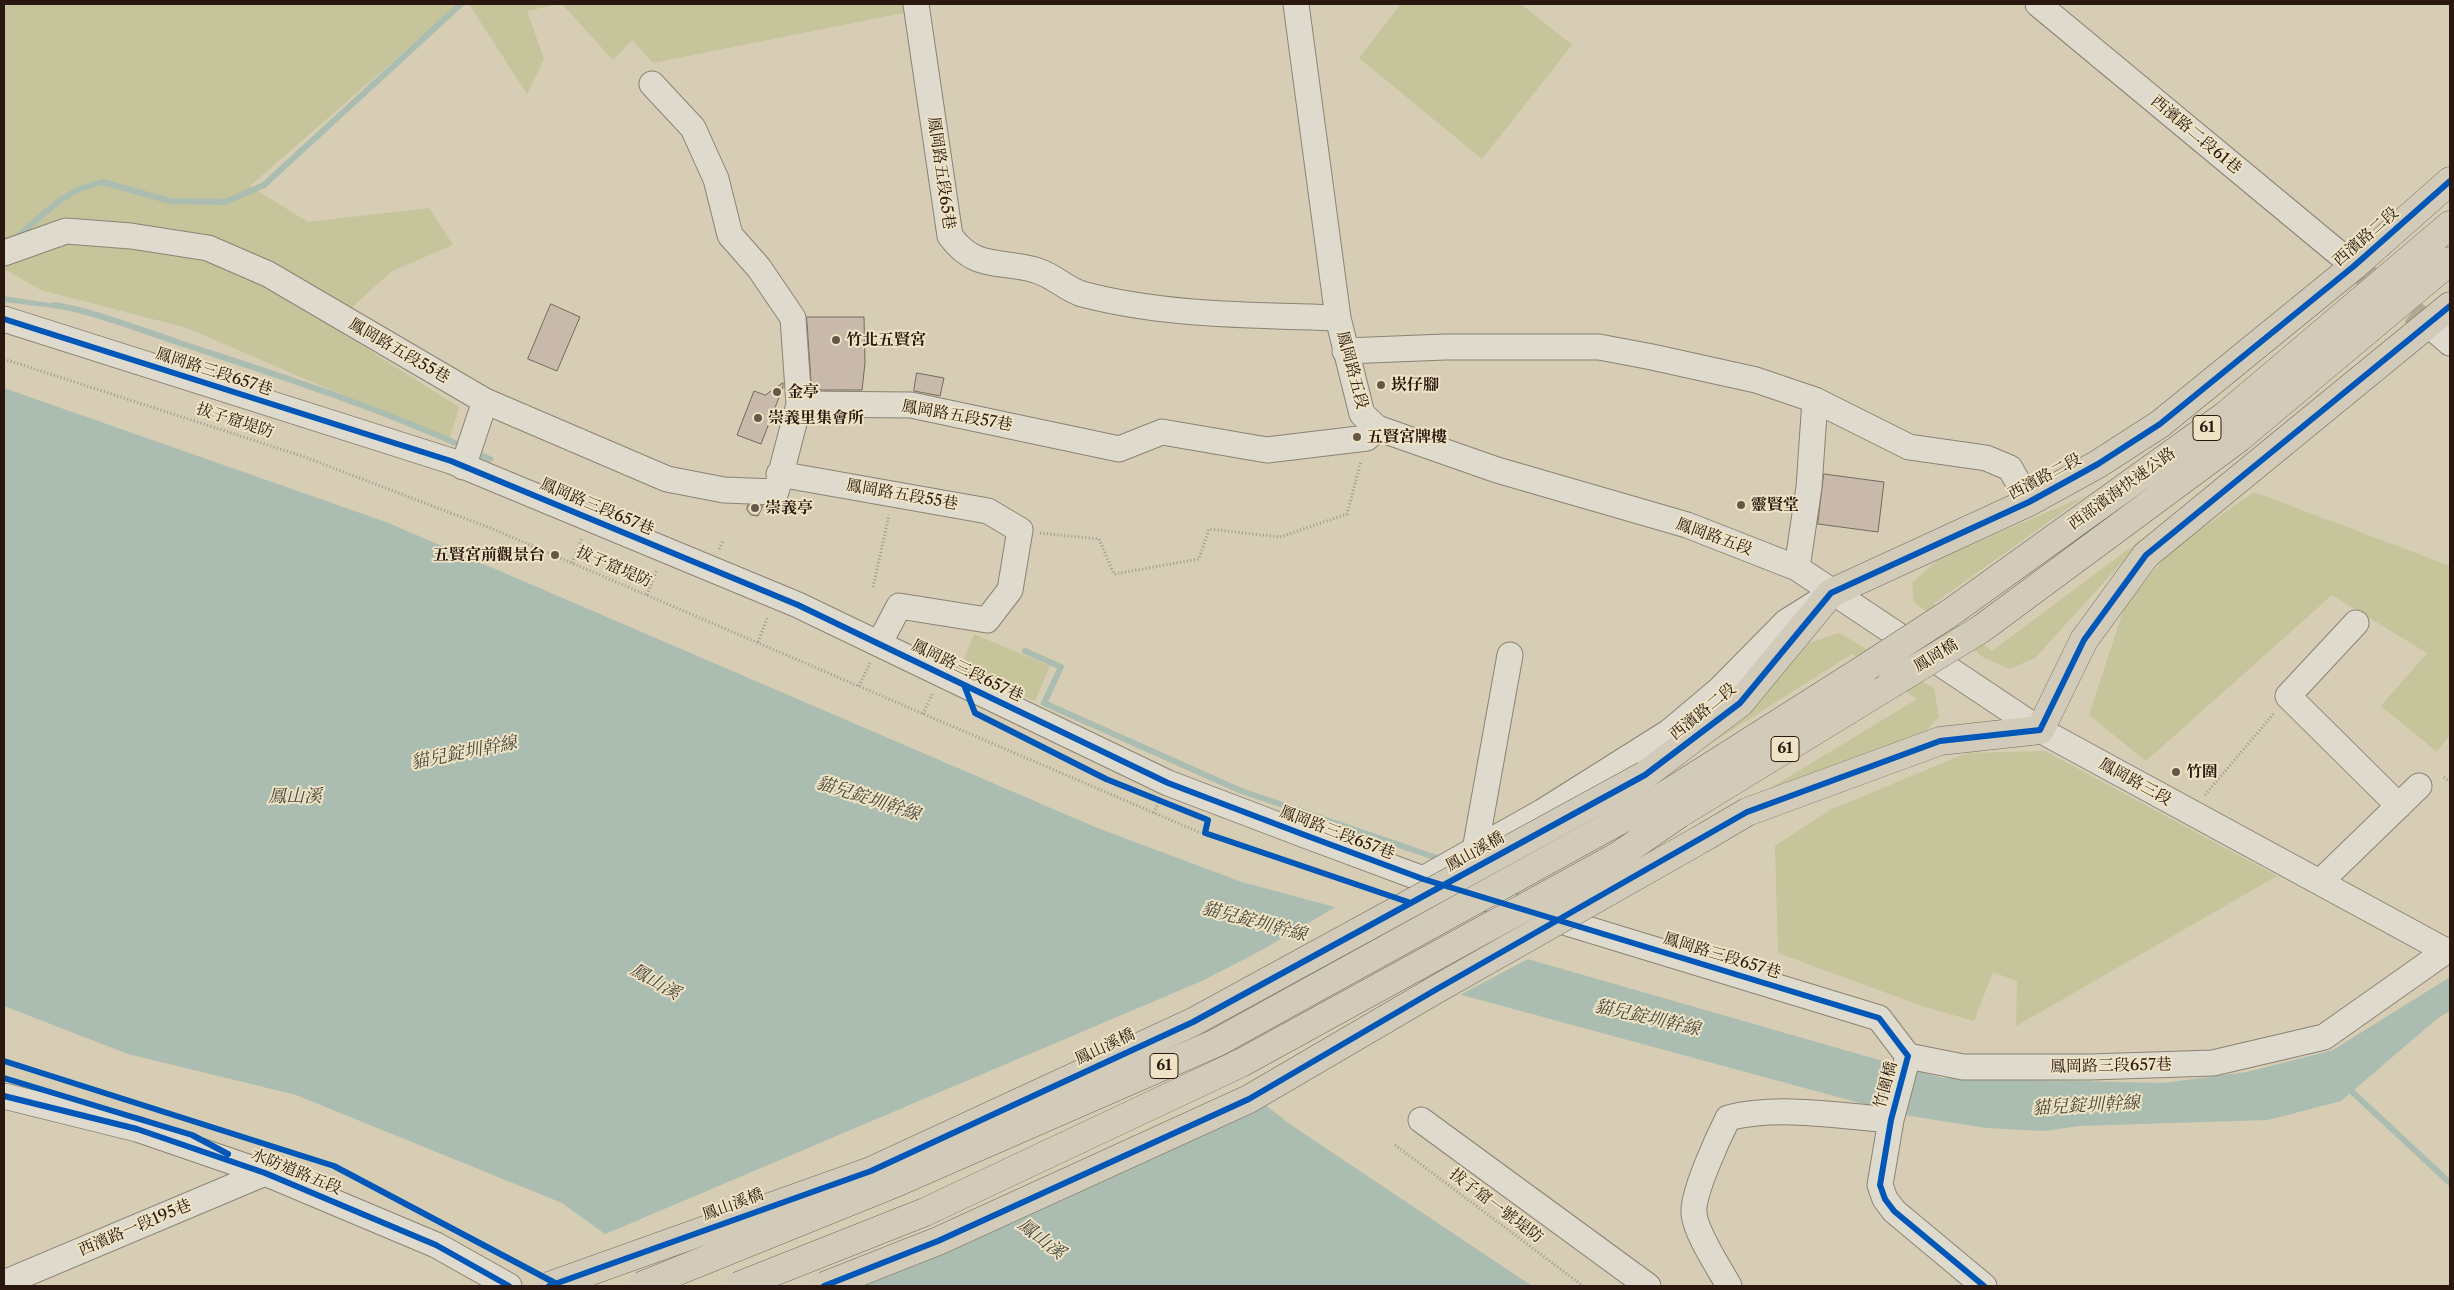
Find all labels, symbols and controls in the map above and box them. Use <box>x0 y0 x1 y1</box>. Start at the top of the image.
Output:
street label: 西濱路二段61巷 <box>2147 92 2245 178</box>
street label: 鳳岡路五段65巷 <box>924 115 958 231</box>
street label: 西濱路二段 <box>2330 204 2402 270</box>
street label: 鳳岡路五段55巷 <box>345 314 453 388</box>
street label: 鳳岡路五段 <box>1332 329 1372 411</box>
place label: 竹北五賢宮 <box>846 330 926 350</box>
marker: 竹北五賢宮 <box>830 334 842 346</box>
street label: 鳳岡路三段657巷 <box>153 344 275 400</box>
place label: 崁仔腳 <box>1391 375 1439 395</box>
marker: 崁仔腳 <box>1375 379 1387 391</box>
place label: 金亭 <box>787 382 819 402</box>
marker: 金亭 <box>771 386 783 398</box>
street label: 鳳岡路五段57巷 <box>900 397 1014 435</box>
street label: 拔子窟堤防 <box>194 400 276 442</box>
place label: 崇義里集會所 <box>768 408 864 428</box>
marker: 崇義里集會所 <box>752 412 764 424</box>
road number: 61 <box>2193 416 2221 440</box>
place label: 五賢宮牌樓 <box>1367 427 1447 447</box>
marker: 五賢宮牌樓 <box>1351 431 1363 443</box>
street label: 西部濱海快速公路 <box>2065 444 2179 534</box>
street label: 西濱路二段 <box>2005 450 2085 504</box>
street label: 鳳岡路三段657巷 <box>537 474 657 540</box>
street label: 鳳岡路五段55巷 <box>845 476 959 514</box>
place label: 靈賢堂 <box>1751 495 1799 515</box>
place label: 崇義亭 <box>765 498 813 518</box>
marker: 靈賢堂 <box>1735 499 1747 511</box>
marker: 崇義亭 <box>749 502 761 514</box>
street label: 鳳岡路五段 <box>1673 514 1755 560</box>
street label: 拔子窟堤防 <box>573 543 655 591</box>
place label: 五賢宮前觀景台 <box>433 545 545 565</box>
marker: 五賢宮前觀景台 <box>549 549 561 561</box>
street label: 鳳岡橋 <box>1910 635 1962 677</box>
street label: 鳳岡路三段657巷 <box>908 636 1026 706</box>
street label: 西濱路二段 <box>1666 679 1740 745</box>
water label: 貓兒錠圳幹線 <box>409 732 519 774</box>
road number: 61 <box>1771 736 1799 762</box>
street label: 鳳岡路三段 <box>2095 754 2175 810</box>
place label: 竹圍 <box>2186 762 2218 782</box>
marker: 竹圍 <box>2170 766 2182 778</box>
water label: 貓兒錠圳幹線 <box>813 772 923 826</box>
water label: 鳳山溪 <box>268 786 322 808</box>
street label: 鳳岡路三段657巷 <box>1277 802 1397 864</box>
street label: 鳳山溪橋 <box>1442 828 1508 876</box>
water label: 貓兒錠圳幹線 <box>1199 898 1309 946</box>
street label: 鳳岡路三段657巷 <box>1661 929 1783 983</box>
water label: 鳳山溪 <box>626 959 684 1005</box>
water label: 貓兒錠圳幹線 <box>1592 995 1702 1041</box>
street label: 鳳山溪橋 <box>1072 1025 1138 1069</box>
road number: 61 <box>1150 1054 1178 1078</box>
street label: 鳳岡路三段657巷 <box>2050 1055 2172 1077</box>
street label: 竹圍橋 <box>1871 1059 1901 1111</box>
water label: 貓兒錠圳幹線 <box>2032 1092 2140 1120</box>
street label: 水防道路五段 <box>248 1145 344 1199</box>
street label: 拔子窟一號堤防 <box>1445 1165 1547 1247</box>
street label: 鳳山溪橋 <box>700 1185 766 1225</box>
street label: 西濱路一段195巷 <box>76 1196 194 1260</box>
water label: 鳳山溪 <box>1013 1214 1069 1264</box>

